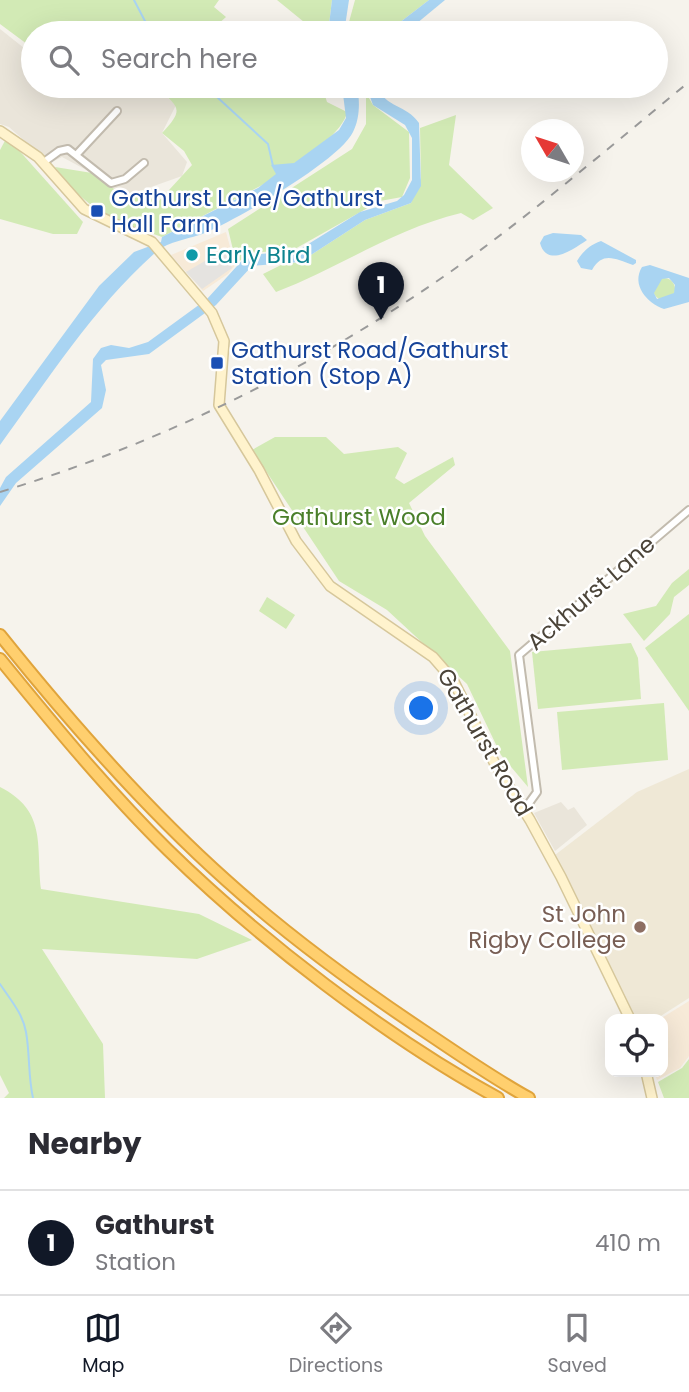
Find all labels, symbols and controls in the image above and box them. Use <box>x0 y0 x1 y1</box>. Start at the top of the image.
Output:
search box <box>21 21 668 98</box>
icon: search <box>45 41 83 79</box>
text: Search here <box>101 41 258 77</box>
north arrow <box>521 119 584 182</box>
place label: Gathurst Lane/Gathurst Hall Farm <box>111 182 383 240</box>
marker: Gathurst Lane/Gathurst Hall Farm <box>89 203 105 219</box>
place label: Early Bird <box>206 239 311 271</box>
marker: Early Bird <box>184 247 200 263</box>
pin: 1 <box>358 262 404 320</box>
place label: Gathurst Road/Gathurst Station (Stop A) <box>231 334 508 392</box>
marker: Gathurst Road/Gathurst Station (Stop A) <box>209 355 225 371</box>
park label: Gathurst Wood <box>272 501 446 533</box>
street label: Ackhurst Lane <box>520 528 662 658</box>
street label: Gathurst Road <box>430 662 540 822</box>
your location <box>404 691 438 725</box>
place label: St John Rigby College <box>468 898 626 956</box>
marker: St John Rigby College <box>632 919 648 935</box>
map controls <box>605 1014 668 1077</box>
button: locate <box>605 1014 668 1077</box>
text: Nearby <box>28 1122 142 1165</box>
text: Gathurst <box>95 1207 214 1243</box>
text: 1 <box>47 1227 55 1259</box>
text: 410 m <box>595 1227 661 1259</box>
text: Station <box>95 1246 176 1278</box>
tab: Map <box>82 1309 124 1380</box>
tab: Directions <box>289 1309 383 1380</box>
tab: Saved <box>548 1309 607 1380</box>

